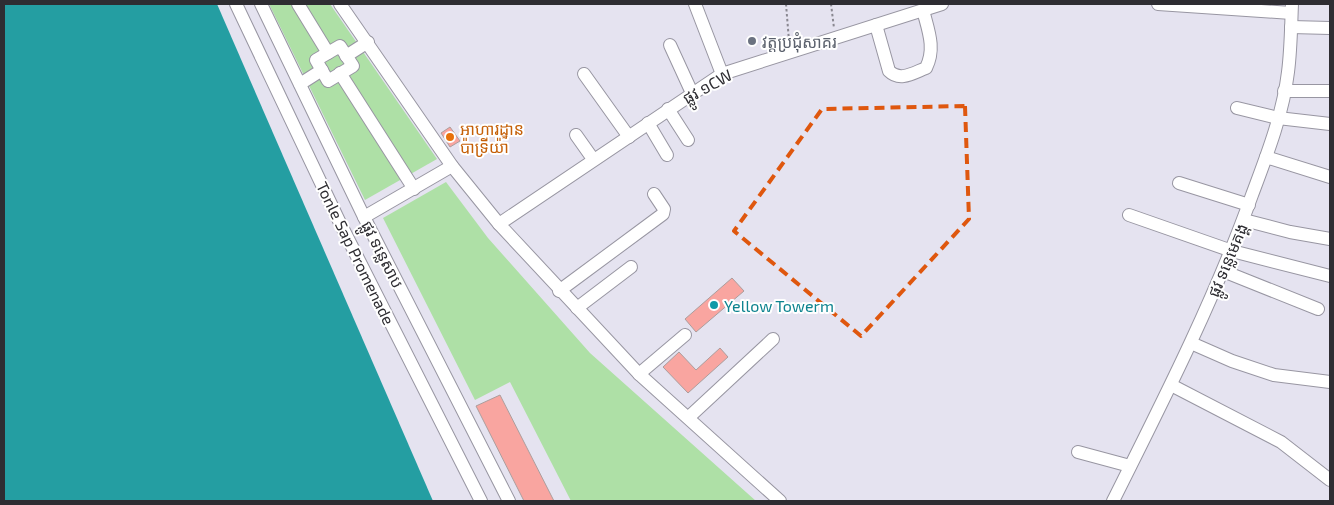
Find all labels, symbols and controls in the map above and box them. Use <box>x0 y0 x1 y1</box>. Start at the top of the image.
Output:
place label: វត្តប្រជុំសាគរ <box>762 32 837 53</box>
marker: វត្តប្រជុំសាគរ <box>746 35 758 47</box>
street label: ផ្លូវ ១CW <box>679 65 738 112</box>
place label: អាហារដ្ឋាន ប៉ាទ្រីយ៉ា <box>460 119 524 157</box>
marker: អាហារដ្ឋាន ប៉ាទ្រីយ៉ា <box>444 131 456 143</box>
street label: Tonle Sap Promenade <box>313 178 399 328</box>
street label: ផ្លូវ ទន្លេសាប <box>353 217 408 293</box>
street label: ផ្លូវ ទន្លេមេគង្គ <box>1203 220 1256 302</box>
place label: Yellow Towerm <box>724 296 834 315</box>
marker: Yellow Towerm <box>708 299 720 311</box>

